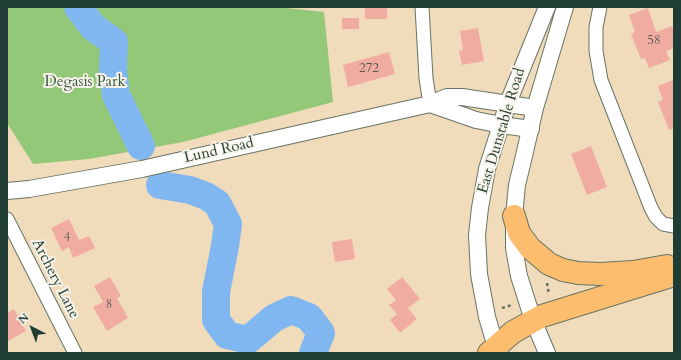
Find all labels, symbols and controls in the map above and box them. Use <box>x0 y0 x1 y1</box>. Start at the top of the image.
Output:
house number: 58 <box>647 33 661 49</box>
house number: 272 <box>359 61 379 77</box>
street label: East Dunstable Road <box>474 66 530 196</box>
park label: Degasis Park <box>44 74 126 92</box>
street label: Lund Road <box>182 134 256 168</box>
house number: 4 <box>64 230 70 246</box>
street label: Archery Lane <box>27 236 83 322</box>
house number: 8 <box>106 297 112 313</box>
north arrow <box>12 308 52 348</box>
text: N <box>15 310 32 327</box>

